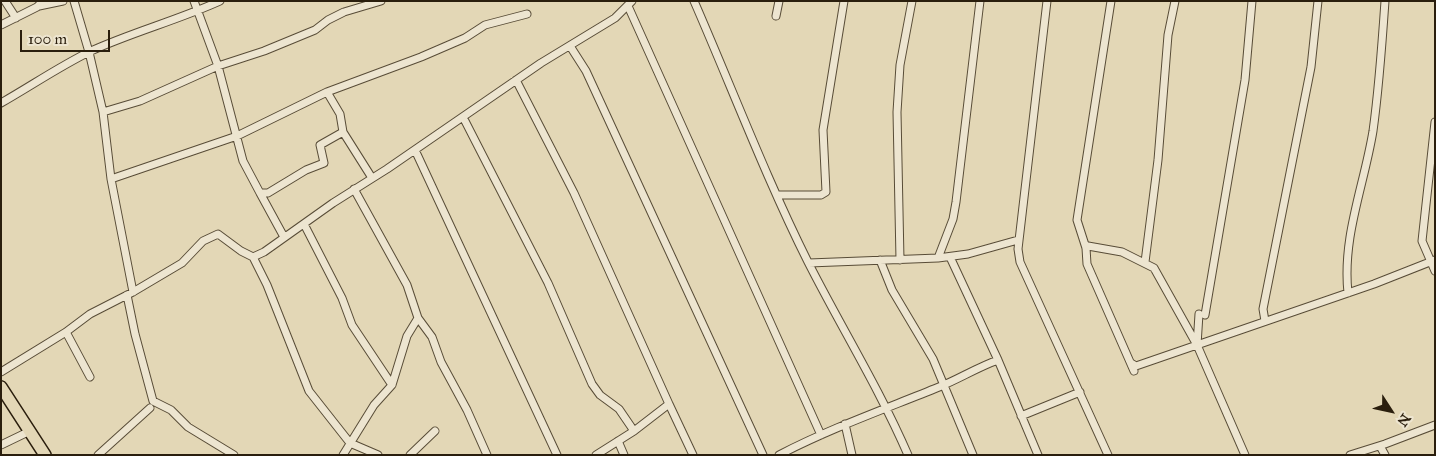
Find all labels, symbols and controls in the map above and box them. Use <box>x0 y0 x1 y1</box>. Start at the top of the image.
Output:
scale bar <box>22 20 112 52</box>
text: 100 m <box>28 30 67 48</box>
north arrow <box>1366 386 1416 436</box>
text: N <box>1393 410 1414 430</box>

